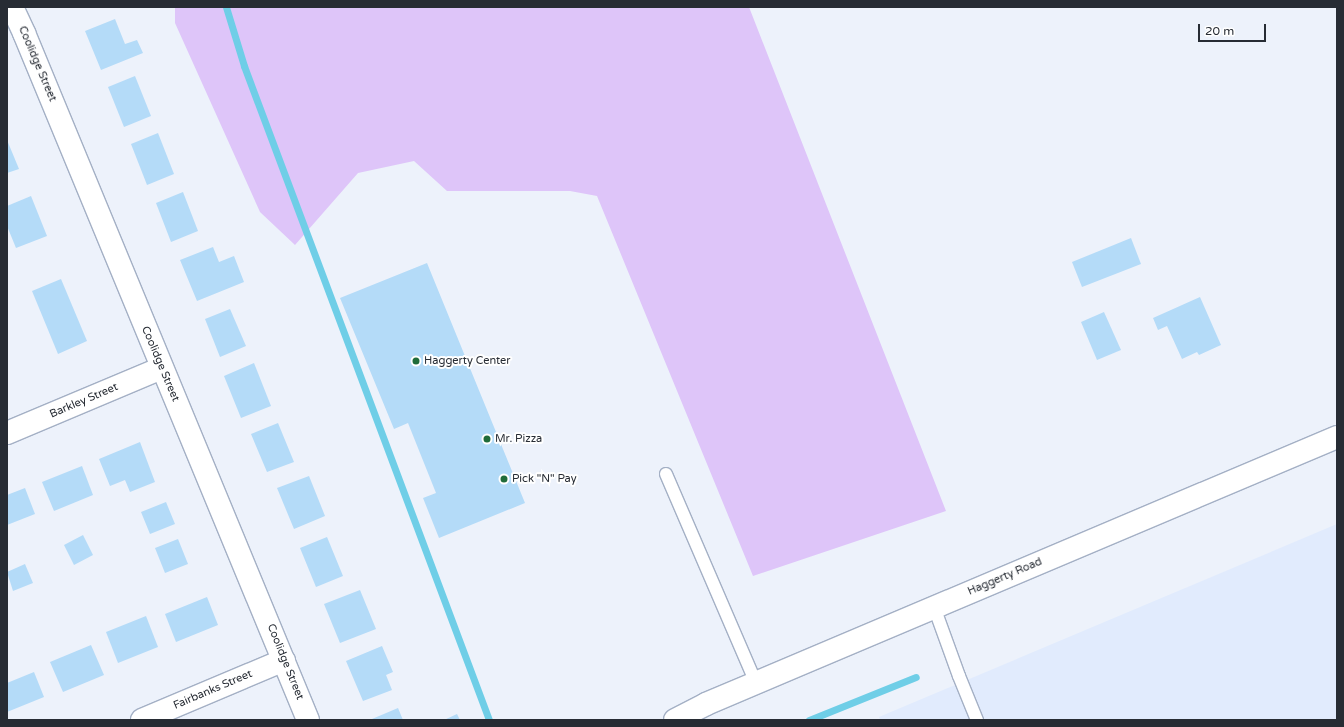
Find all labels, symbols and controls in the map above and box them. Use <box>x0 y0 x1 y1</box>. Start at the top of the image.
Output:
scale bar <box>1200 16 1268 42</box>
street label: Coolidge Street <box>15 24 59 104</box>
text: 20 m <box>1205 24 1234 38</box>
street label: Coolidge Street <box>138 324 182 404</box>
place label: Haggerty Center <box>424 354 511 368</box>
marker: Haggerty Center <box>411 356 421 366</box>
street label: Barkley Street <box>48 381 120 421</box>
place label: Mr. Pizza <box>495 432 542 446</box>
marker: Mr. Pizza <box>482 434 492 444</box>
place label: Pick "N" Pay <box>512 472 577 486</box>
marker: Pick "N" Pay <box>499 474 509 484</box>
street label: Haggerty Road <box>966 555 1044 599</box>
street label: Coolidge Street <box>264 622 306 702</box>
street label: Fairbanks Street <box>172 667 254 713</box>

